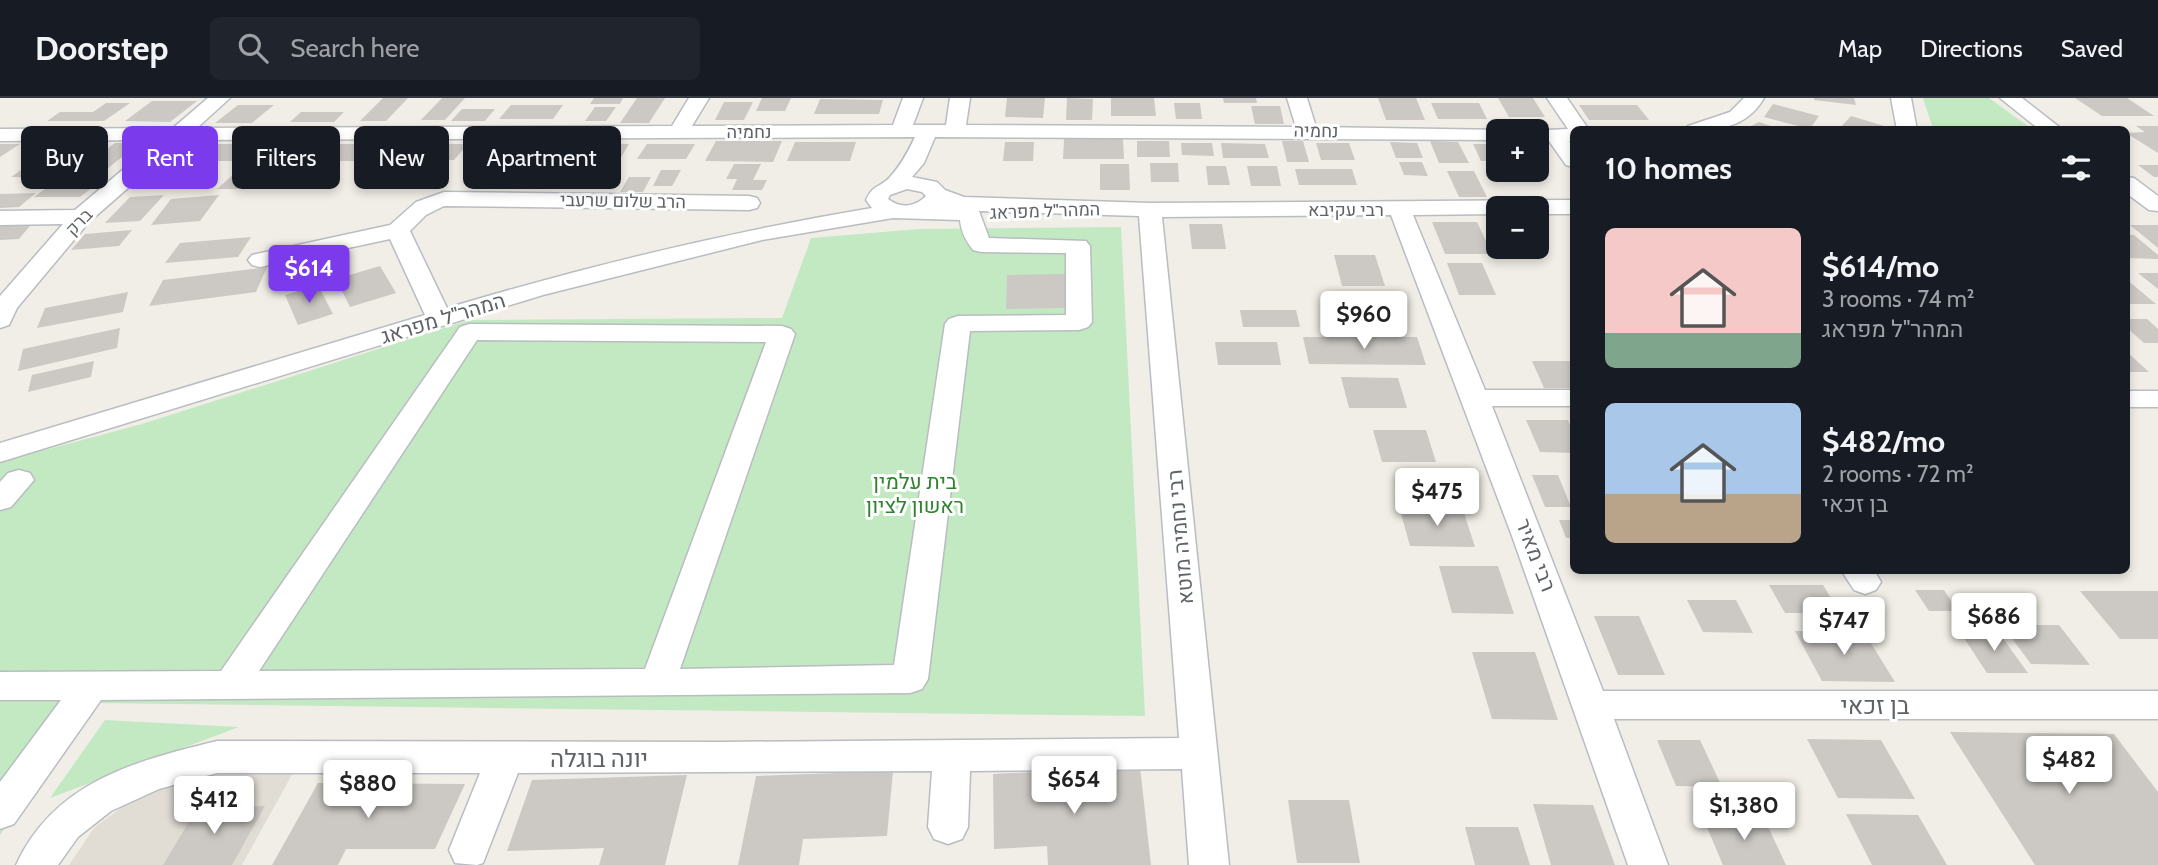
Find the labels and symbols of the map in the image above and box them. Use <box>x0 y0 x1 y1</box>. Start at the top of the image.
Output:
street label: נחמיה <box>1293 120 1339 142</box>
street label: נחמיה <box>727 121 771 143</box>
street label: הרב שלום שרעבי <box>560 189 686 213</box>
street label: המהר"ל מפראג <box>989 198 1101 224</box>
street label: רבי עקיבא <box>1308 199 1384 221</box>
street label: ברק <box>61 203 98 240</box>
pin: $614 <box>268 246 350 305</box>
street label: המהר"ל מפראג <box>378 287 508 349</box>
pin: $960 <box>1323 292 1405 351</box>
street label: רבי נחמיה מוטא <box>1162 468 1198 606</box>
pin: $475 <box>1396 468 1478 528</box>
park label: בית עלמין ראשון לציון <box>866 469 964 518</box>
street label: רבי מאיר <box>1511 515 1561 595</box>
pin: $686 <box>1953 594 2035 653</box>
pin: $747 <box>1803 598 1885 657</box>
street label: בן זכאי <box>1841 691 1910 720</box>
pin: $482 <box>2028 736 2110 796</box>
street label: יונה בוגלה <box>550 744 648 773</box>
pin: $654 <box>1033 756 1115 816</box>
pin: $880 <box>327 760 409 820</box>
pin: $412 <box>173 776 255 836</box>
pin: $1,380 <box>1687 782 1801 842</box>

